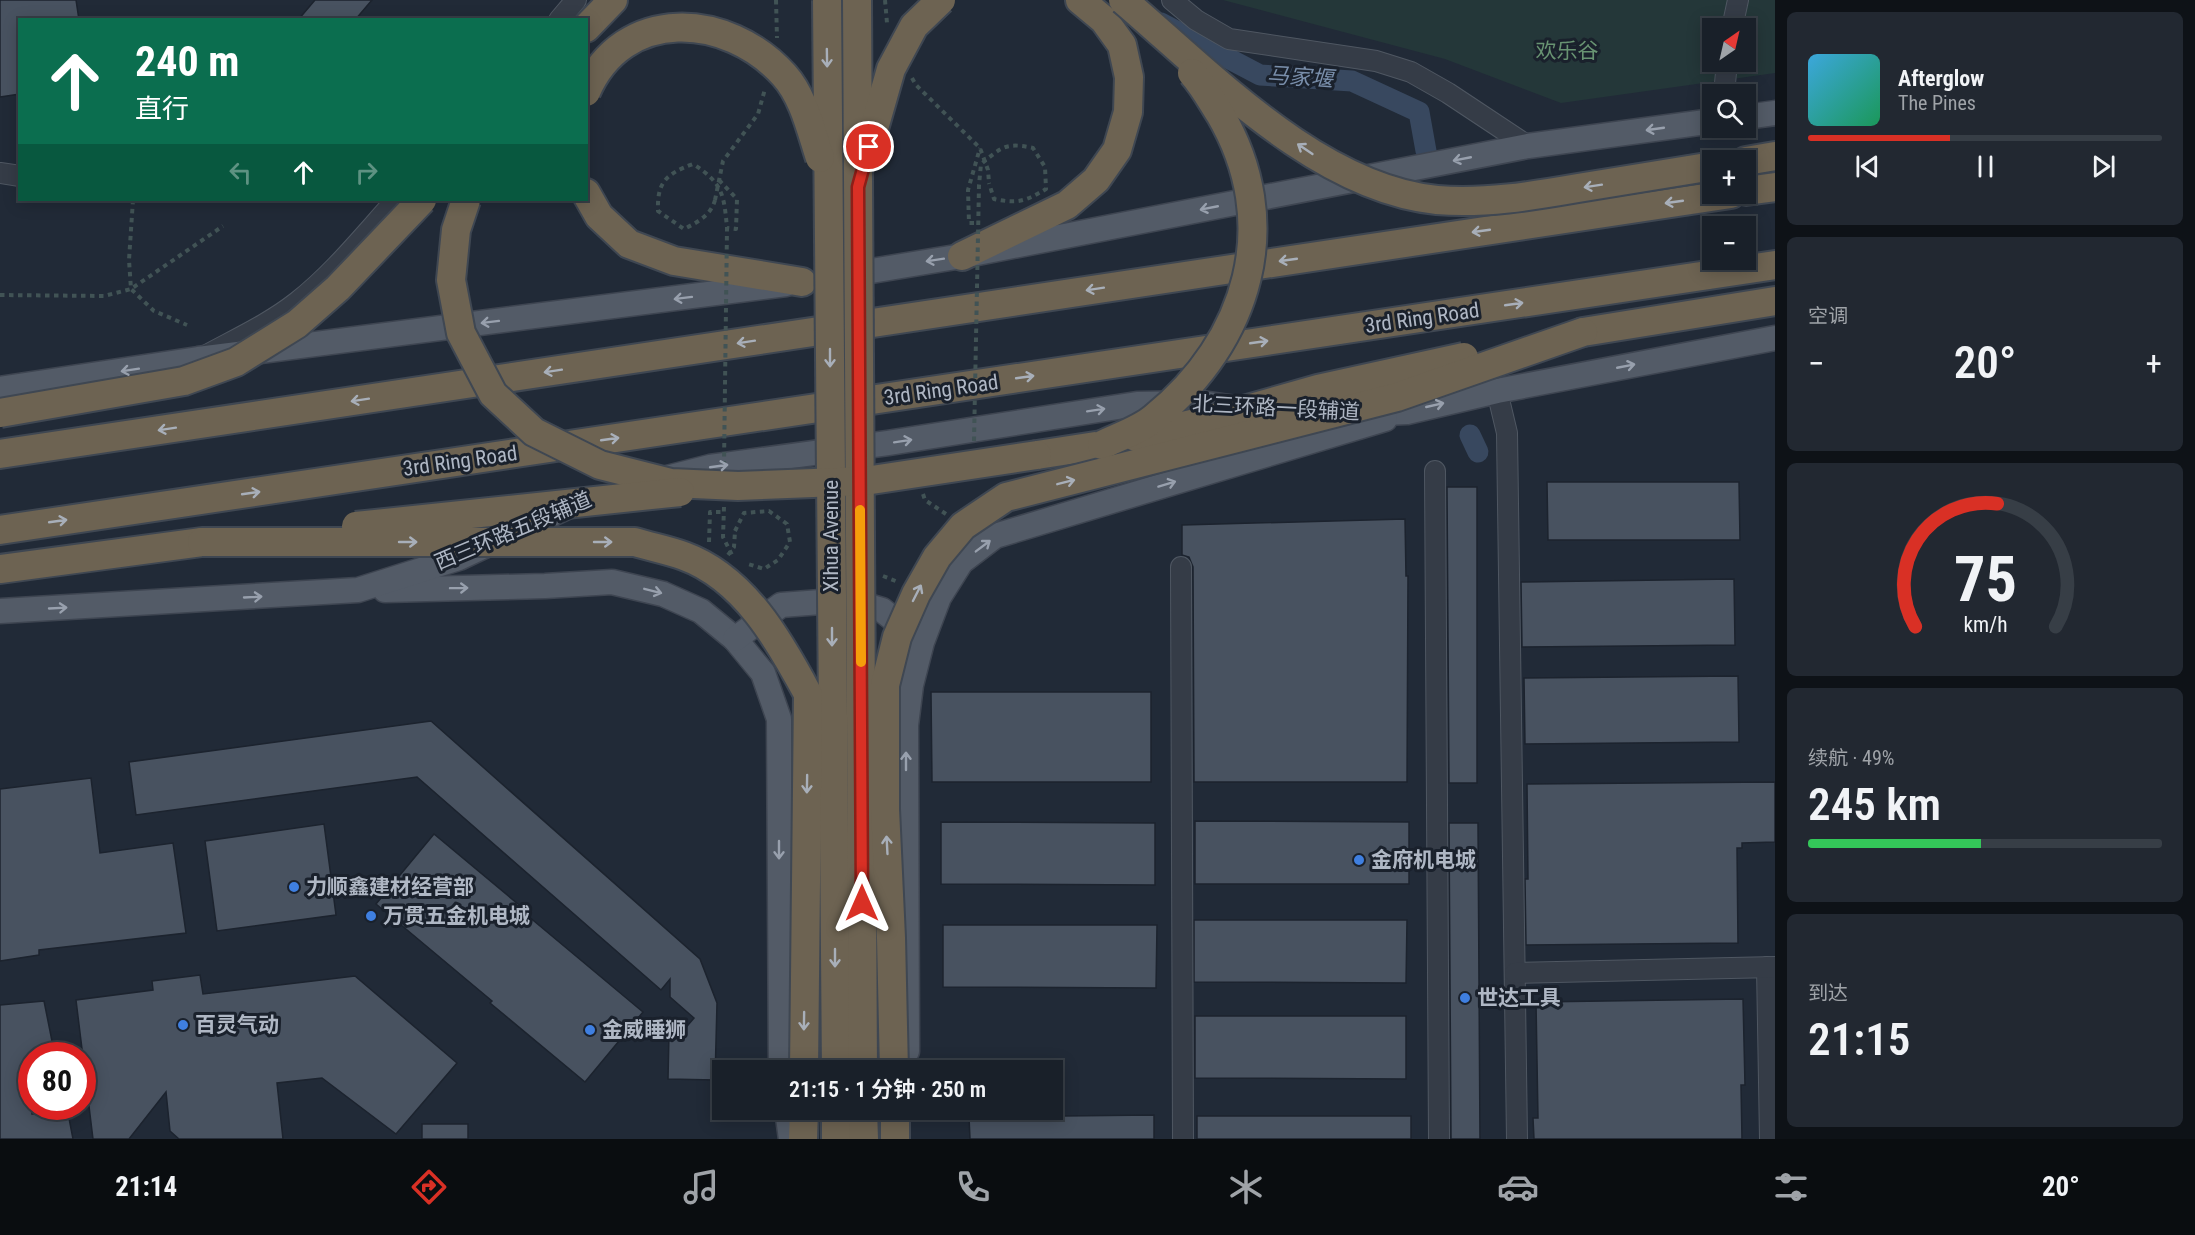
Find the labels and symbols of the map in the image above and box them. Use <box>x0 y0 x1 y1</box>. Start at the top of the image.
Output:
north arrow <box>1702 18 1756 72</box>
park label: 欢乐谷 <box>1536 39 1599 63</box>
one-way arrow <box>821 48 833 68</box>
water label: 马家堰 <box>1266 62 1338 92</box>
pin <box>843 121 894 172</box>
one-way arrow <box>1646 124 1665 135</box>
one-way arrow <box>1297 142 1314 155</box>
one-way arrow <box>1453 154 1473 165</box>
one-way arrow <box>1584 180 1603 191</box>
one-way arrow <box>1664 197 1684 208</box>
one-way arrow <box>1200 203 1219 214</box>
one-way arrow <box>1471 225 1491 236</box>
one-way arrow <box>1278 254 1298 265</box>
one-way arrow <box>926 255 945 266</box>
one-way arrow <box>1086 283 1105 294</box>
one-way arrow <box>674 292 693 303</box>
street label: 3rd Ring Road <box>1363 298 1481 338</box>
one-way arrow <box>1504 299 1524 310</box>
one-way arrow <box>480 317 500 328</box>
one-way arrow <box>736 336 756 347</box>
one-way arrow <box>1249 337 1269 348</box>
one-way arrow <box>824 348 836 368</box>
one-way arrow <box>1616 360 1636 371</box>
one-way arrow <box>120 364 140 375</box>
one-way arrow <box>543 365 563 376</box>
street label: 3rd Ring Road <box>882 370 1000 410</box>
one-way arrow <box>1014 372 1034 383</box>
street label: 北三环路一段辅道 <box>1191 392 1361 424</box>
one-way arrow <box>351 394 370 405</box>
one-way arrow <box>1426 399 1445 411</box>
one-way arrow <box>1085 405 1105 416</box>
one-way arrow <box>158 424 178 435</box>
one-way arrow <box>599 434 619 445</box>
one-way arrow <box>893 435 912 446</box>
street label: 3rd Ring Road <box>401 441 519 481</box>
one-way arrow <box>709 460 729 471</box>
one-way arrow <box>1056 475 1075 487</box>
one-way arrow <box>1157 478 1176 489</box>
street label: Xihua Avenue <box>819 480 843 592</box>
one-way arrow <box>240 487 260 498</box>
street label: 西三环路五段辅道 <box>431 487 595 575</box>
one-way arrow <box>47 516 67 527</box>
one-way arrow <box>397 536 417 548</box>
one-way arrow <box>592 536 612 548</box>
one-way arrow <box>975 539 991 552</box>
one-way arrow <box>448 582 468 594</box>
one-way arrow <box>912 584 923 602</box>
one-way arrow <box>643 586 662 598</box>
one-way arrow <box>243 591 263 602</box>
one-way arrow <box>48 602 68 613</box>
one-way arrow <box>826 627 838 647</box>
one-way arrow <box>900 751 912 771</box>
one-way arrow <box>801 774 813 794</box>
one-way arrow <box>881 835 892 855</box>
one-way arrow <box>773 840 785 860</box>
place label: 金府机电城 <box>1371 848 1476 872</box>
marker: 金府机电城 <box>1352 853 1366 867</box>
position arrow <box>830 871 894 935</box>
place label: 力顺鑫建材经营部 <box>306 875 474 899</box>
marker: 力顺鑫建材经营部 <box>287 880 301 894</box>
place label: 万贯五金机电城 <box>383 904 530 928</box>
marker: 万贯五金机电城 <box>364 909 378 923</box>
one-way arrow <box>829 948 841 968</box>
place label: 世达工具 <box>1477 986 1561 1010</box>
marker: 世达工具 <box>1458 991 1472 1005</box>
one-way arrow <box>799 1011 810 1031</box>
place label: 百灵气动 <box>195 1013 279 1037</box>
marker: 百灵气动 <box>176 1018 190 1032</box>
place label: 金威睡狮 <box>602 1018 686 1042</box>
marker: 金威睡狮 <box>583 1023 597 1037</box>
speed limit sign: 80 <box>18 1042 96 1120</box>

